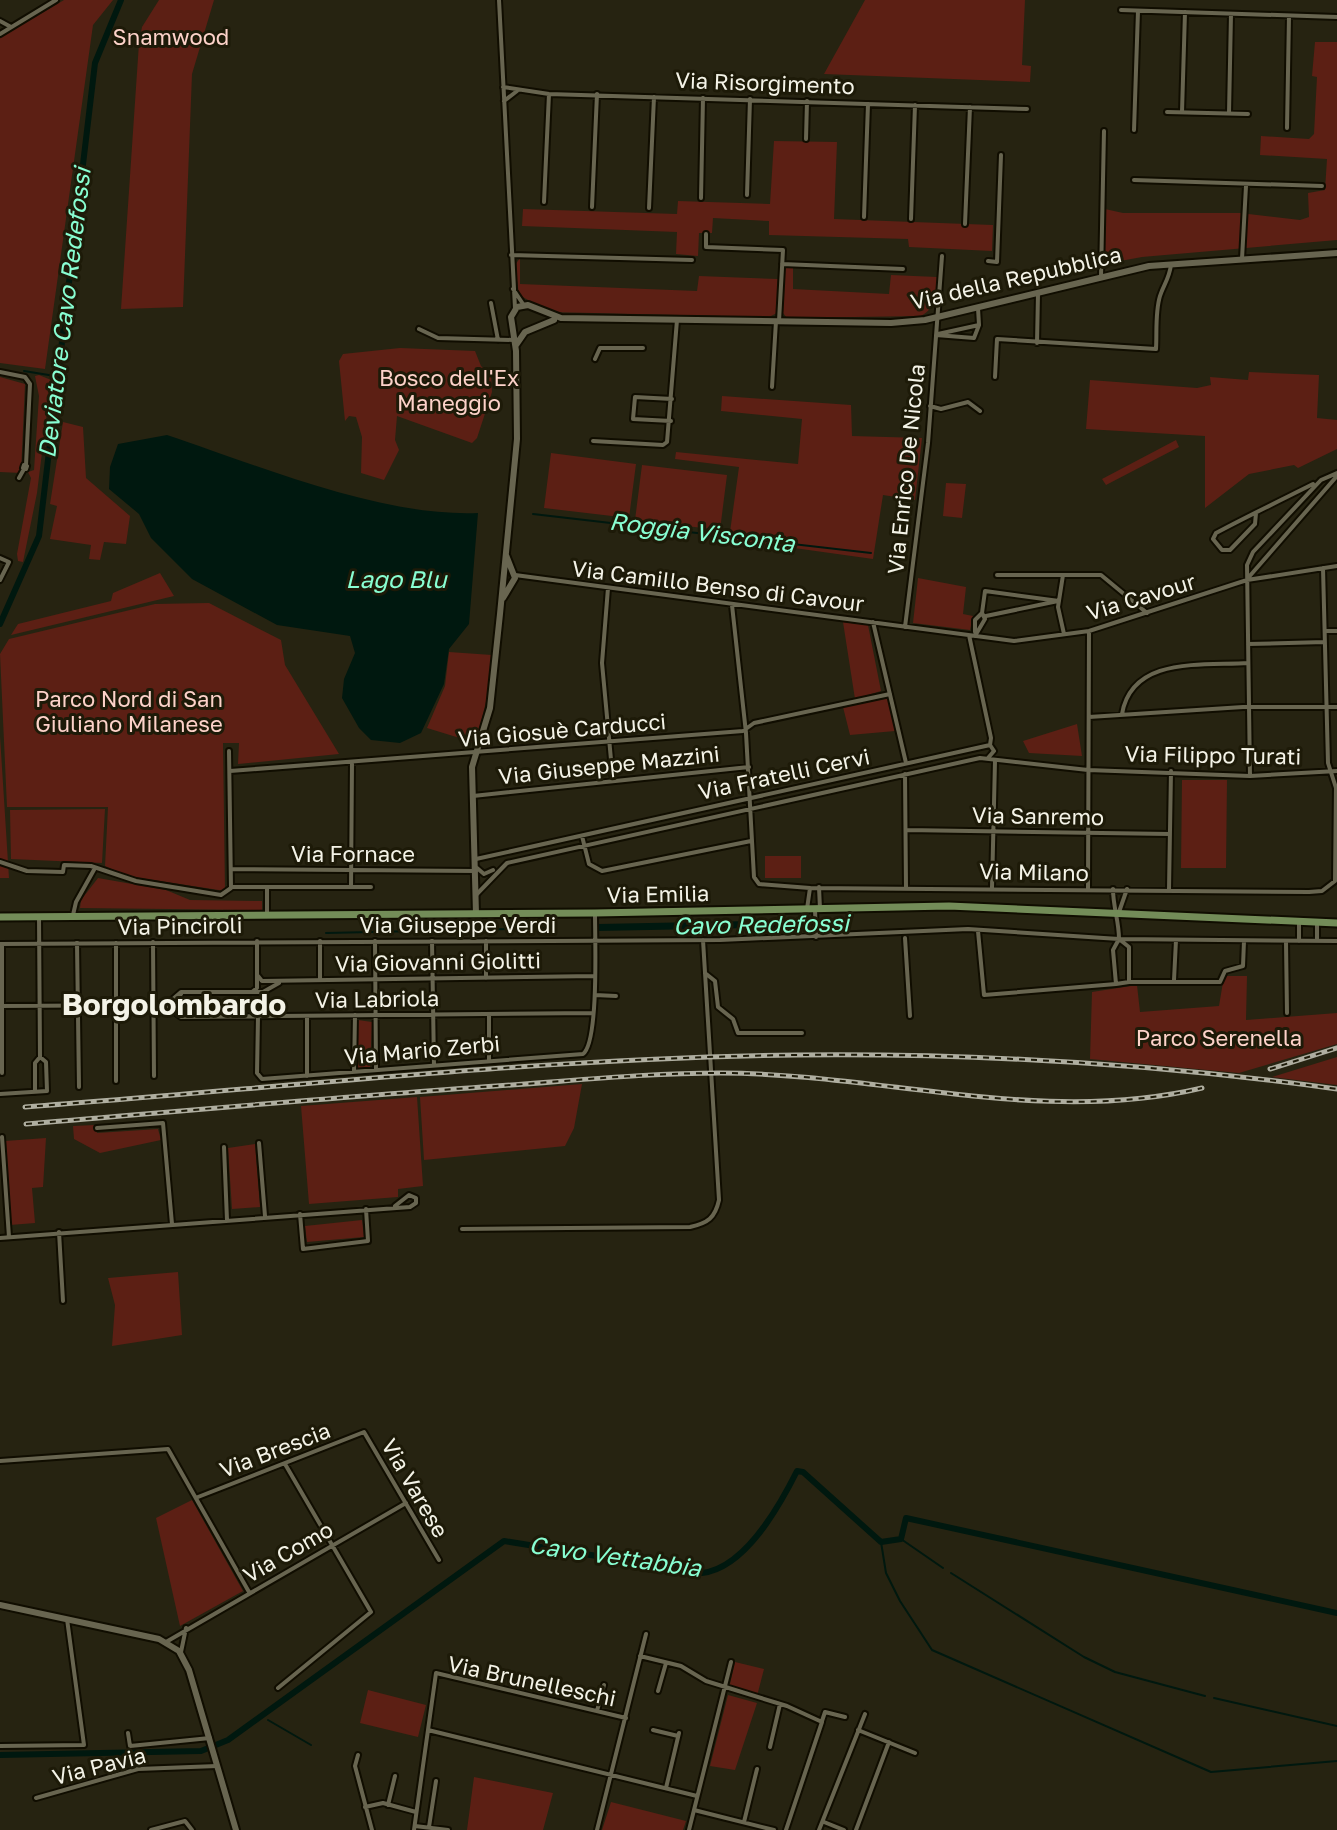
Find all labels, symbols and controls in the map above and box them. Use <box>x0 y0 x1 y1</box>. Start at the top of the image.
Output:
park label: Snamwood <box>113 23 229 50</box>
street label: Via Risorgimento <box>675 66 855 99</box>
water label: Deviatore Cavo Redefossi <box>31 163 96 460</box>
street label: Via della Repubblica <box>908 240 1124 315</box>
street label: Via Enrico De Nicola <box>881 362 930 576</box>
park label: Bosco dell'Ex Maneggio <box>379 364 519 416</box>
water label: Roggia Visconta <box>608 506 798 558</box>
street label: Via Camillo Benso di Cavour <box>570 554 866 617</box>
water label: Lago Blu <box>346 564 448 594</box>
street label: Via Cavour <box>1083 567 1199 626</box>
park label: Parco Nord di San Giuliano Milanese <box>35 685 223 737</box>
street label: Via Giosuè Carducci <box>457 707 667 752</box>
street label: Via Giuseppe Mazzini <box>497 739 721 790</box>
street label: Via Filippo Turati <box>1125 739 1301 770</box>
street label: Via Fratelli Cervi <box>696 742 872 805</box>
street label: Via Sanremo <box>972 801 1104 830</box>
street label: Via Fornace <box>291 840 415 867</box>
street label: Via Milano <box>979 857 1089 886</box>
street label: Via Emilia <box>606 879 710 908</box>
water label: Cavo Redefossi <box>673 907 852 940</box>
street label: Via Pinciroli <box>117 911 243 940</box>
street label: Via Giuseppe Verdi <box>360 911 557 938</box>
street label: Via Giovanni Giolitti <box>335 946 541 977</box>
street label: Via Labriola <box>315 984 439 1013</box>
district label: Borgolombardo <box>62 986 286 1022</box>
park label: Parco Serenella <box>1136 1024 1302 1051</box>
street label: Via Mario Zerbi <box>343 1029 501 1070</box>
street label: Via Brescia <box>216 1416 334 1483</box>
street label: Via Varese <box>376 1433 455 1542</box>
street label: Via Como <box>238 1515 338 1588</box>
water label: Cavo Vettabbia <box>527 1529 704 1582</box>
street label: Via Brunelleschi <box>446 1650 619 1712</box>
street label: Via Pavia <box>49 1741 148 1790</box>

